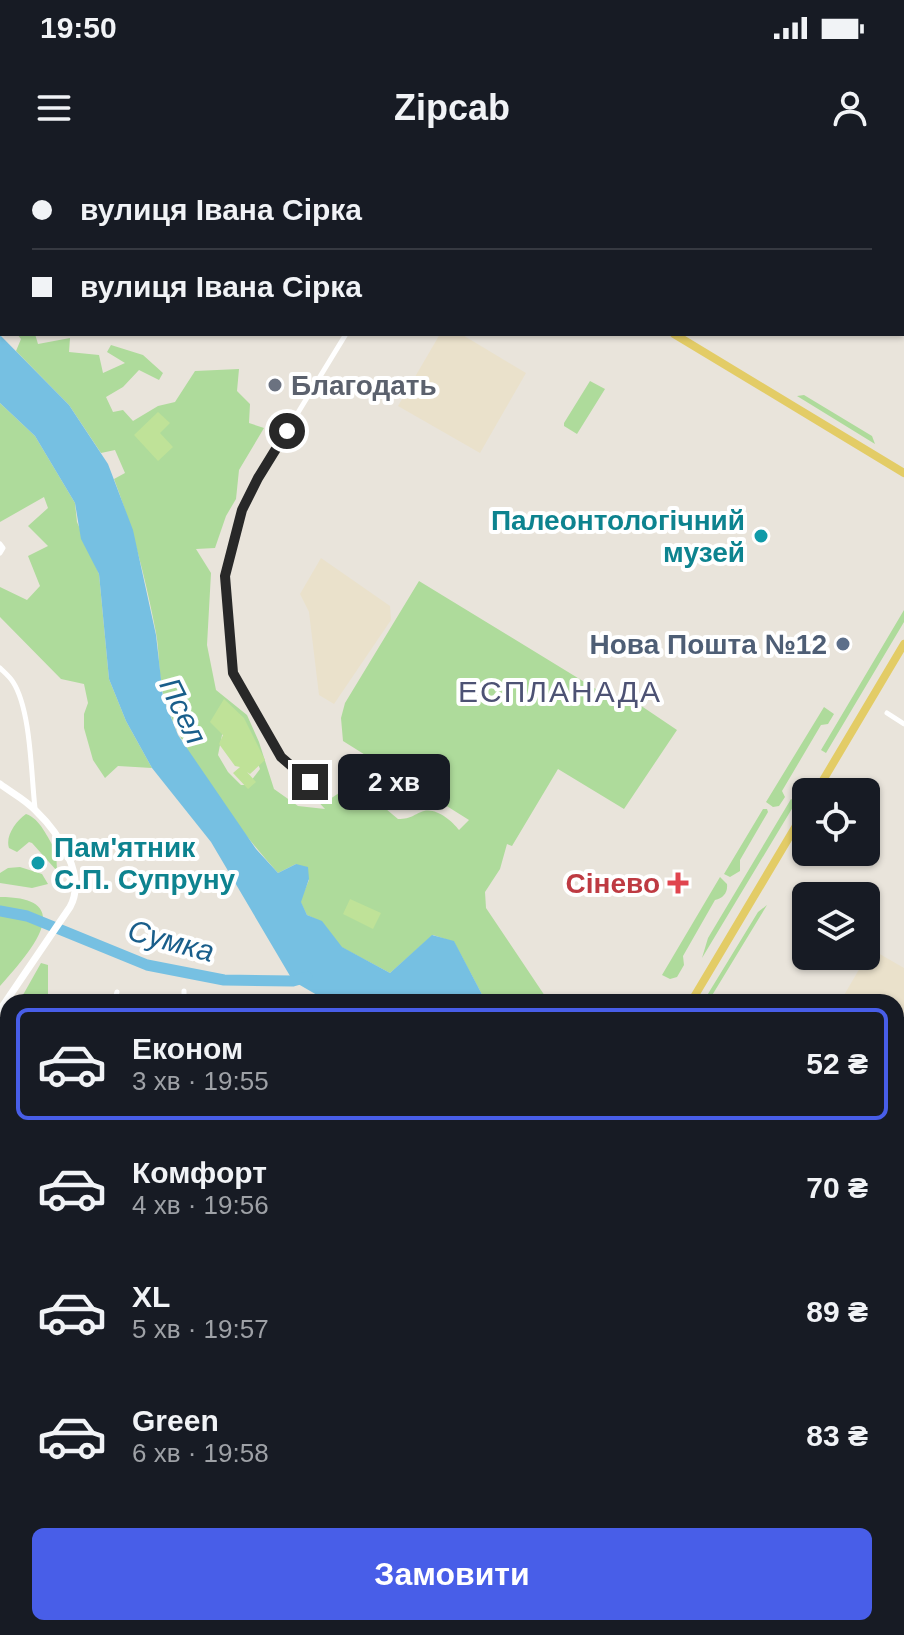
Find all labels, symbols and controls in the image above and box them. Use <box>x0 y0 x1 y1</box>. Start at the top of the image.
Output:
text: 19:50 <box>40 11 117 44</box>
icon: menu <box>32 86 76 130</box>
icon: person <box>828 86 872 130</box>
text: Zipcab <box>394 87 510 128</box>
text: вулиця Івана Сірка <box>80 193 362 226</box>
text: вулиця Івана Сірка <box>80 270 362 303</box>
place label: Благодать <box>291 370 437 401</box>
marker: Благодать <box>266 376 284 394</box>
route start <box>269 413 305 449</box>
place label: Палеонтологічний музей <box>491 505 745 568</box>
marker: Палеонтологічний музей <box>752 527 770 545</box>
place label: Нова Пошта №12 <box>589 629 827 660</box>
marker: Нова Пошта №12 <box>834 635 852 653</box>
water label: Псел <box>153 672 214 749</box>
district label: ЕСПЛАНАДА <box>458 675 662 708</box>
callout: 2 хв <box>338 754 450 810</box>
route end <box>292 764 328 800</box>
text: 2 хв <box>368 767 420 797</box>
map controls <box>792 778 880 970</box>
button: locate <box>792 778 880 866</box>
place label: Пам'ятник С.П. Супруну <box>54 832 236 895</box>
marker: Пам'ятник С.П. Супруну <box>29 854 47 872</box>
place label: Сінево <box>566 868 660 899</box>
marker: Сінево <box>667 872 689 894</box>
button: layers <box>792 882 880 970</box>
water label: Сумка <box>124 913 218 968</box>
icon: car <box>36 1028 108 1100</box>
text: Економ <box>132 1032 243 1065</box>
text: 52 ₴ <box>806 1047 868 1080</box>
text: 3 хв · 19:55 <box>132 1066 269 1096</box>
icon: car <box>36 1152 108 1224</box>
text: Комфорт <box>132 1156 267 1189</box>
text: 70 ₴ <box>806 1171 868 1204</box>
text: 4 хв · 19:56 <box>132 1190 269 1220</box>
icon: car <box>36 1276 108 1348</box>
text: XL <box>132 1280 170 1313</box>
text: 89 ₴ <box>806 1295 868 1328</box>
text: 5 хв · 19:57 <box>132 1314 269 1344</box>
icon: car <box>36 1400 108 1472</box>
text: Green <box>132 1404 219 1437</box>
text: 83 ₴ <box>806 1419 868 1452</box>
text: 6 хв · 19:58 <box>132 1438 269 1468</box>
button: Замовити <box>32 1528 872 1620</box>

